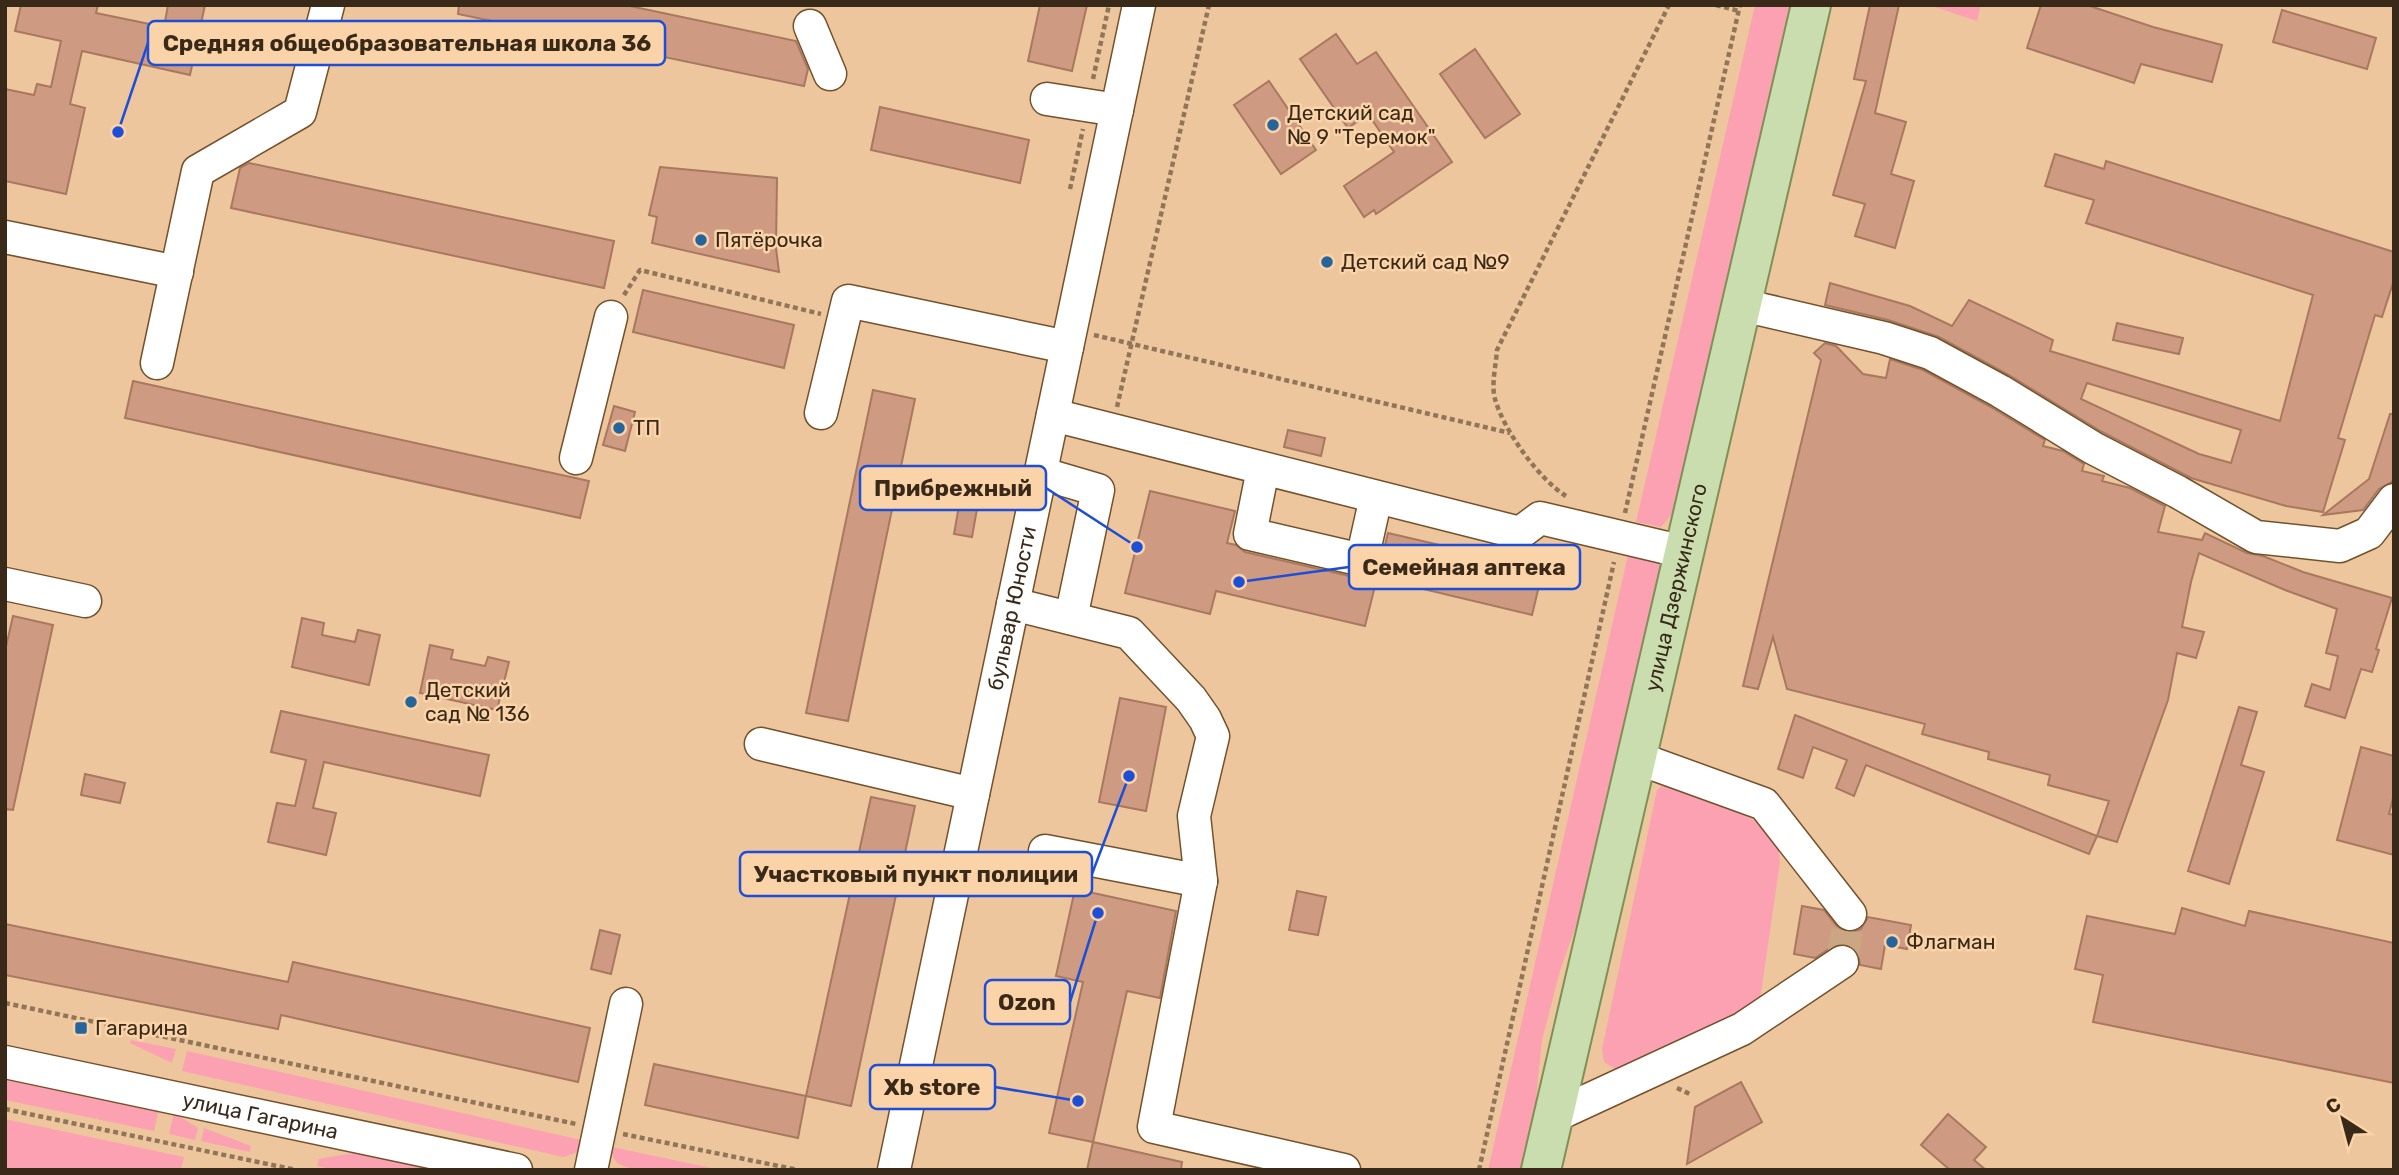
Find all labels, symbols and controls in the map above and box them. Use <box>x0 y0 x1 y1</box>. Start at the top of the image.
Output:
callout: Средняя общеобразовательная школа 36 <box>148 21 665 65</box>
text: Средняя общеобразовательная школа 36 <box>163 29 651 57</box>
place label: Детский сад № 9 "Теремок" <box>1287 100 1436 149</box>
marker: Детский сад № 9 "Теремок" <box>1265 117 1281 133</box>
place label: Пятёрочка <box>715 227 823 252</box>
marker: Пятёрочка <box>693 232 709 248</box>
place label: Детский сад №9 <box>1341 249 1510 274</box>
marker: Детский сад №9 <box>1319 254 1335 270</box>
place label: ТП <box>633 415 660 440</box>
marker: ТП <box>611 420 627 436</box>
callout: Прибрежный <box>860 466 1046 510</box>
text: Прибрежный <box>874 474 1032 502</box>
street label: улица Дзержинского <box>1639 481 1712 694</box>
street label: бульвар Юности <box>982 524 1041 692</box>
callout: Семейная аптека <box>1349 545 1580 589</box>
text: Семейная аптека <box>1362 553 1566 581</box>
place label: Детский сад № 136 <box>425 677 530 726</box>
marker: Детский сад № 136 <box>403 694 419 710</box>
callout: Участковый пункт полиции <box>740 852 1092 896</box>
text: Участковый пункт полиции <box>754 860 1078 888</box>
place label: Флагман <box>1906 929 1995 954</box>
marker: Флагман <box>1884 934 1900 950</box>
callout: Ozon <box>985 980 1070 1024</box>
text: Ozon <box>998 988 1056 1016</box>
place label: Гагарина <box>95 1015 188 1040</box>
marker: Гагарина <box>73 1020 89 1036</box>
callout: Xb store <box>870 1065 995 1109</box>
text: Xb store <box>884 1073 980 1101</box>
north arrow <box>2308 1084 2378 1154</box>
street label: улица Гагарина <box>180 1087 341 1144</box>
text: С <box>2321 1092 2345 1119</box>

